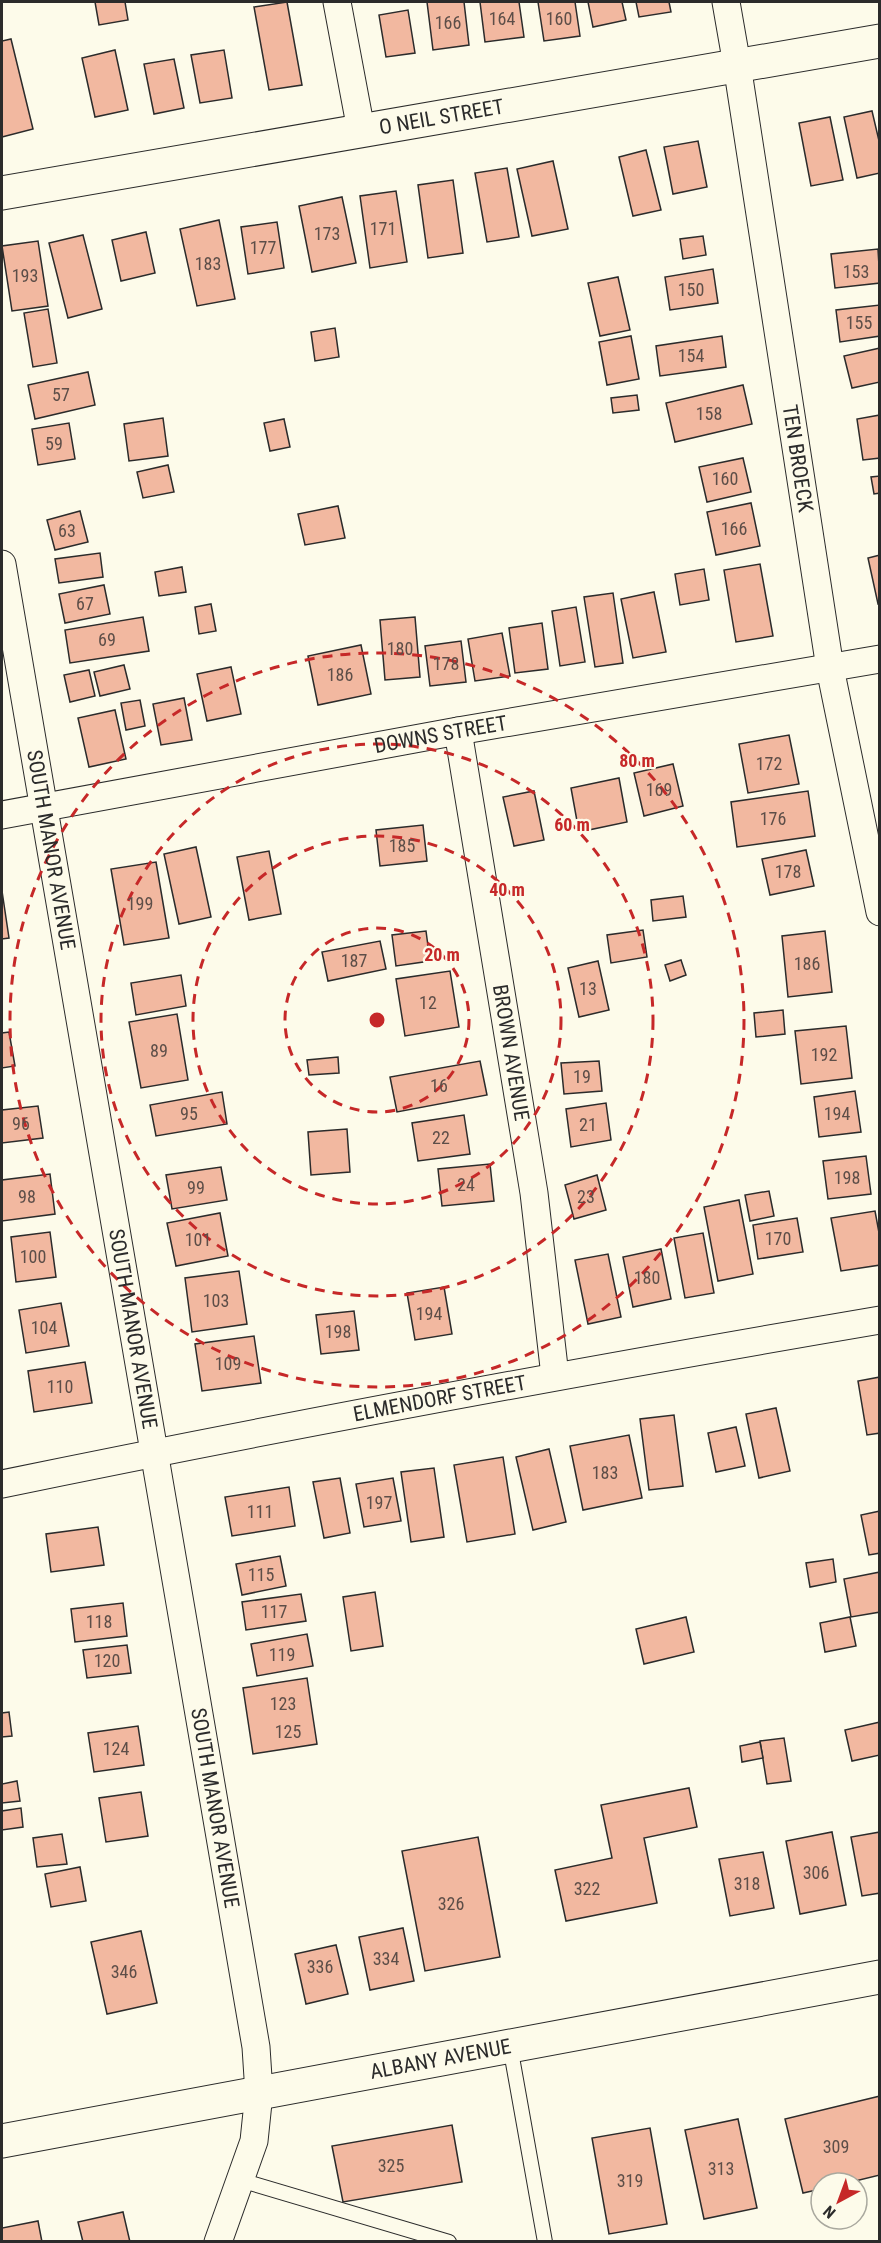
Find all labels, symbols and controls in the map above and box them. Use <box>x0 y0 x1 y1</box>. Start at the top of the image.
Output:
house number: 164 <box>489 8 515 29</box>
house number: 160 <box>546 8 572 29</box>
house number: 166 <box>435 12 461 33</box>
street label: O NEIL STREET <box>377 94 506 139</box>
house number: 171 <box>370 218 396 239</box>
house number: 173 <box>314 223 340 244</box>
house number: 177 <box>250 237 276 258</box>
house number: 183 <box>195 253 221 274</box>
house number: 153 <box>843 261 869 282</box>
house number: 193 <box>12 265 38 286</box>
house number: 150 <box>678 279 704 300</box>
house number: 155 <box>846 312 872 333</box>
house number: 154 <box>678 345 704 366</box>
house number: 57 <box>52 384 70 405</box>
house number: 158 <box>696 403 722 424</box>
street label: TEN BROECK <box>778 403 818 514</box>
house number: 59 <box>45 433 63 454</box>
house number: 160 <box>712 468 738 489</box>
house number: 166 <box>721 518 747 539</box>
house number: 63 <box>58 520 76 541</box>
house number: 67 <box>76 593 94 614</box>
house number: 69 <box>98 629 116 650</box>
house number: 180 <box>387 638 413 659</box>
house number: 178 <box>433 653 459 674</box>
house number: 186 <box>327 664 353 685</box>
street label: DOWNS STREET <box>372 711 509 758</box>
street label: SOUTH MANOR AVENUE <box>22 748 80 952</box>
text: 80 m <box>619 750 655 771</box>
house number: 172 <box>756 753 782 774</box>
house number: 169 <box>646 779 672 800</box>
house number: 176 <box>760 808 786 829</box>
text: 60 m <box>554 814 590 835</box>
house number: 185 <box>389 835 415 856</box>
house number: 178 <box>775 861 801 882</box>
text: 40 m <box>489 879 525 900</box>
house number: 199 <box>127 893 153 914</box>
text: 20 m <box>424 944 460 965</box>
house number: 187 <box>341 950 367 971</box>
house number: 186 <box>794 953 820 974</box>
house number: 13 <box>579 978 597 999</box>
street label: BROWN AVENUE <box>488 983 534 1123</box>
house number: 12 <box>419 992 437 1013</box>
centre of rings <box>367 1010 387 1030</box>
house number: 89 <box>150 1040 168 1061</box>
house number: 192 <box>811 1044 837 1065</box>
house number: 19 <box>573 1066 591 1087</box>
house number: 16 <box>430 1075 448 1096</box>
house number: 95 <box>180 1103 198 1124</box>
house number: 194 <box>824 1103 850 1124</box>
house number: 96 <box>12 1113 30 1134</box>
house number: 21 <box>579 1114 597 1135</box>
house number: 22 <box>432 1127 450 1148</box>
house number: 198 <box>834 1167 860 1188</box>
house number: 24 <box>457 1174 475 1195</box>
house number: 99 <box>187 1177 205 1198</box>
house number: 98 <box>18 1186 36 1207</box>
house number: 23 <box>577 1186 595 1207</box>
street label: SOUTH MANOR AVENUE <box>104 1227 162 1431</box>
house number: 170 <box>765 1228 791 1249</box>
house number: 101 <box>185 1229 211 1250</box>
house number: 100 <box>20 1246 46 1267</box>
house number: 180 <box>634 1267 660 1288</box>
house number: 103 <box>203 1290 229 1311</box>
house number: 194 <box>416 1303 442 1324</box>
house number: 104 <box>31 1317 57 1338</box>
house number: 198 <box>325 1321 351 1342</box>
house number: 109 <box>215 1353 241 1374</box>
street label: ELMENDORF STREET <box>351 1371 528 1426</box>
house number: 110 <box>47 1376 73 1397</box>
house number: 183 <box>592 1462 618 1483</box>
house number: 197 <box>366 1492 392 1513</box>
house number: 111 <box>247 1501 273 1522</box>
house number: 115 <box>248 1564 274 1585</box>
house number: 117 <box>261 1601 287 1622</box>
house number: 118 <box>86 1611 112 1632</box>
house number: 119 <box>269 1644 295 1665</box>
house number: 120 <box>94 1650 120 1671</box>
house number: 123 <box>270 1693 296 1714</box>
street label: SOUTH MANOR AVENUE <box>186 1706 244 1910</box>
house number: 125 <box>275 1721 301 1742</box>
house number: 124 <box>103 1738 129 1759</box>
house number: 306 <box>803 1862 829 1883</box>
house number: 318 <box>734 1873 760 1894</box>
house number: 322 <box>574 1878 600 1899</box>
house number: 326 <box>438 1893 464 1914</box>
house number: 334 <box>373 1948 399 1969</box>
house number: 336 <box>307 1956 333 1977</box>
house number: 346 <box>111 1961 137 1982</box>
street label: ALBANY AVENUE <box>368 2034 513 2084</box>
house number: 309 <box>823 2136 849 2157</box>
house number: 325 <box>378 2155 404 2176</box>
house number: 313 <box>708 2158 734 2179</box>
house number: 319 <box>617 2170 643 2191</box>
north arrow <box>809 2171 869 2231</box>
text: N <box>820 2202 839 2222</box>

